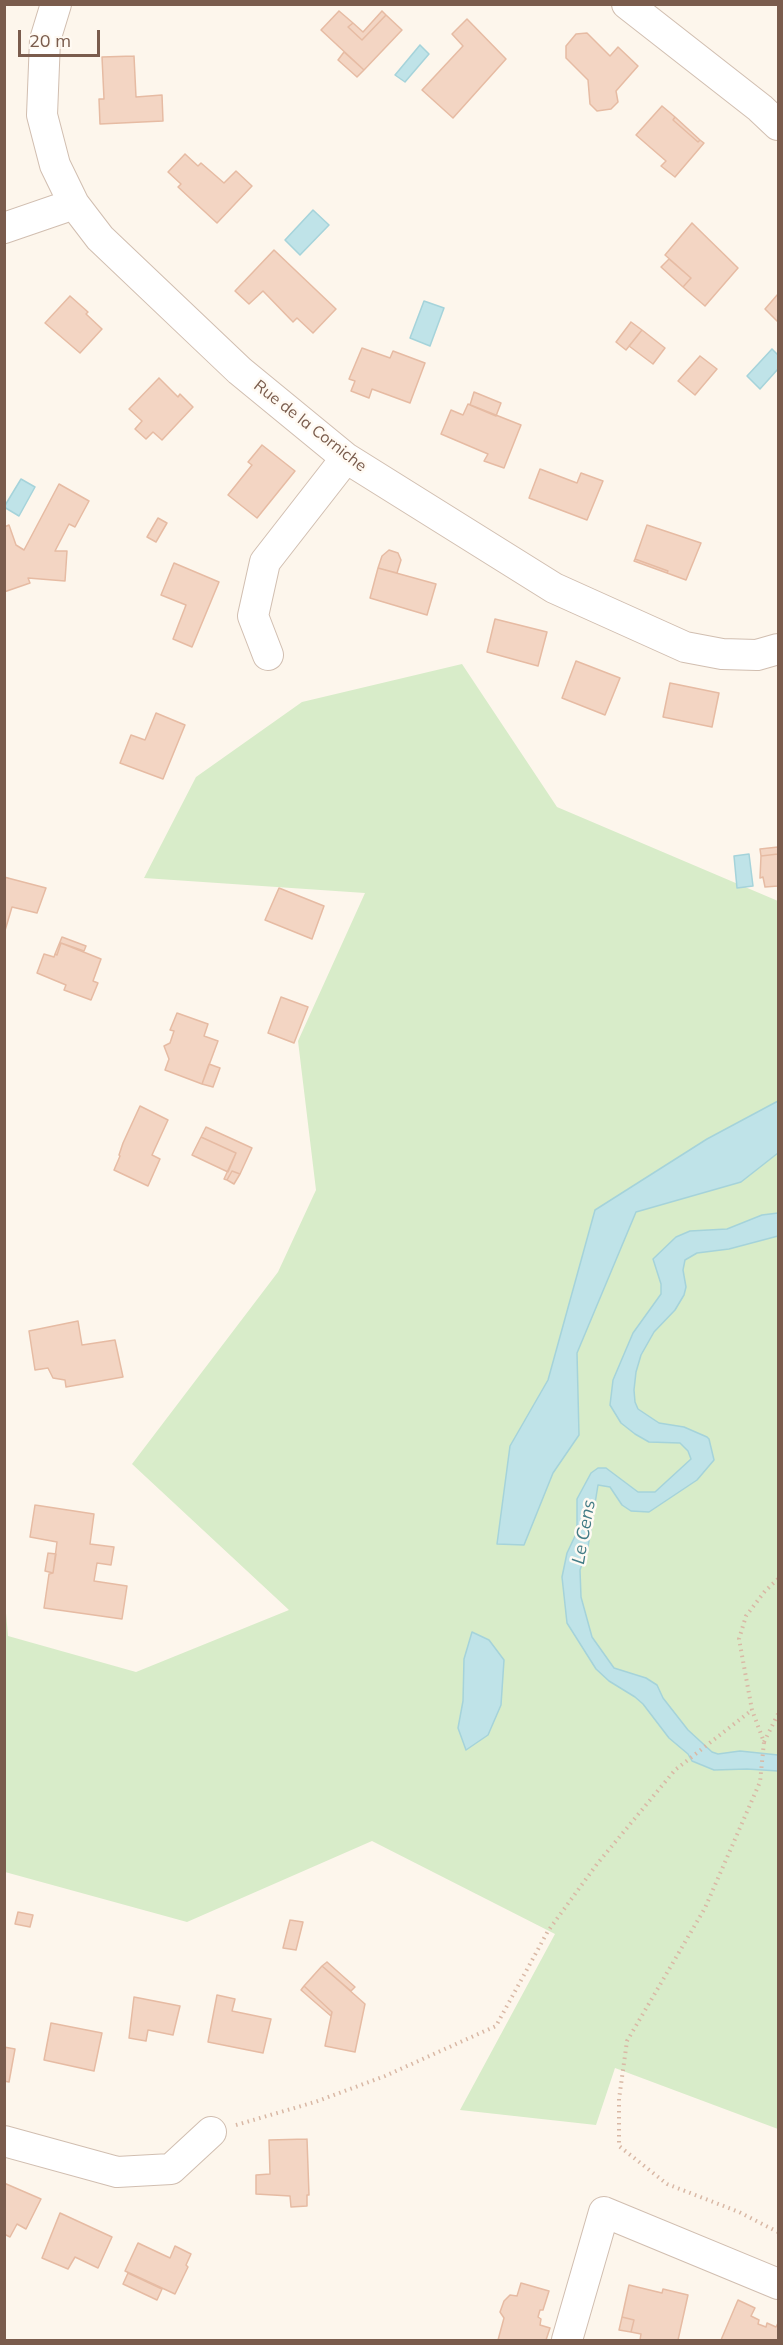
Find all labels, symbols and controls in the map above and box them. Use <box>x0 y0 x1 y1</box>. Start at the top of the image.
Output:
scale bar <box>21 18 104 56</box>
text: 20 m <box>29 29 71 52</box>
street label: Rue de la Corniche <box>250 376 370 476</box>
water label: Le Cens <box>568 1498 600 1566</box>

